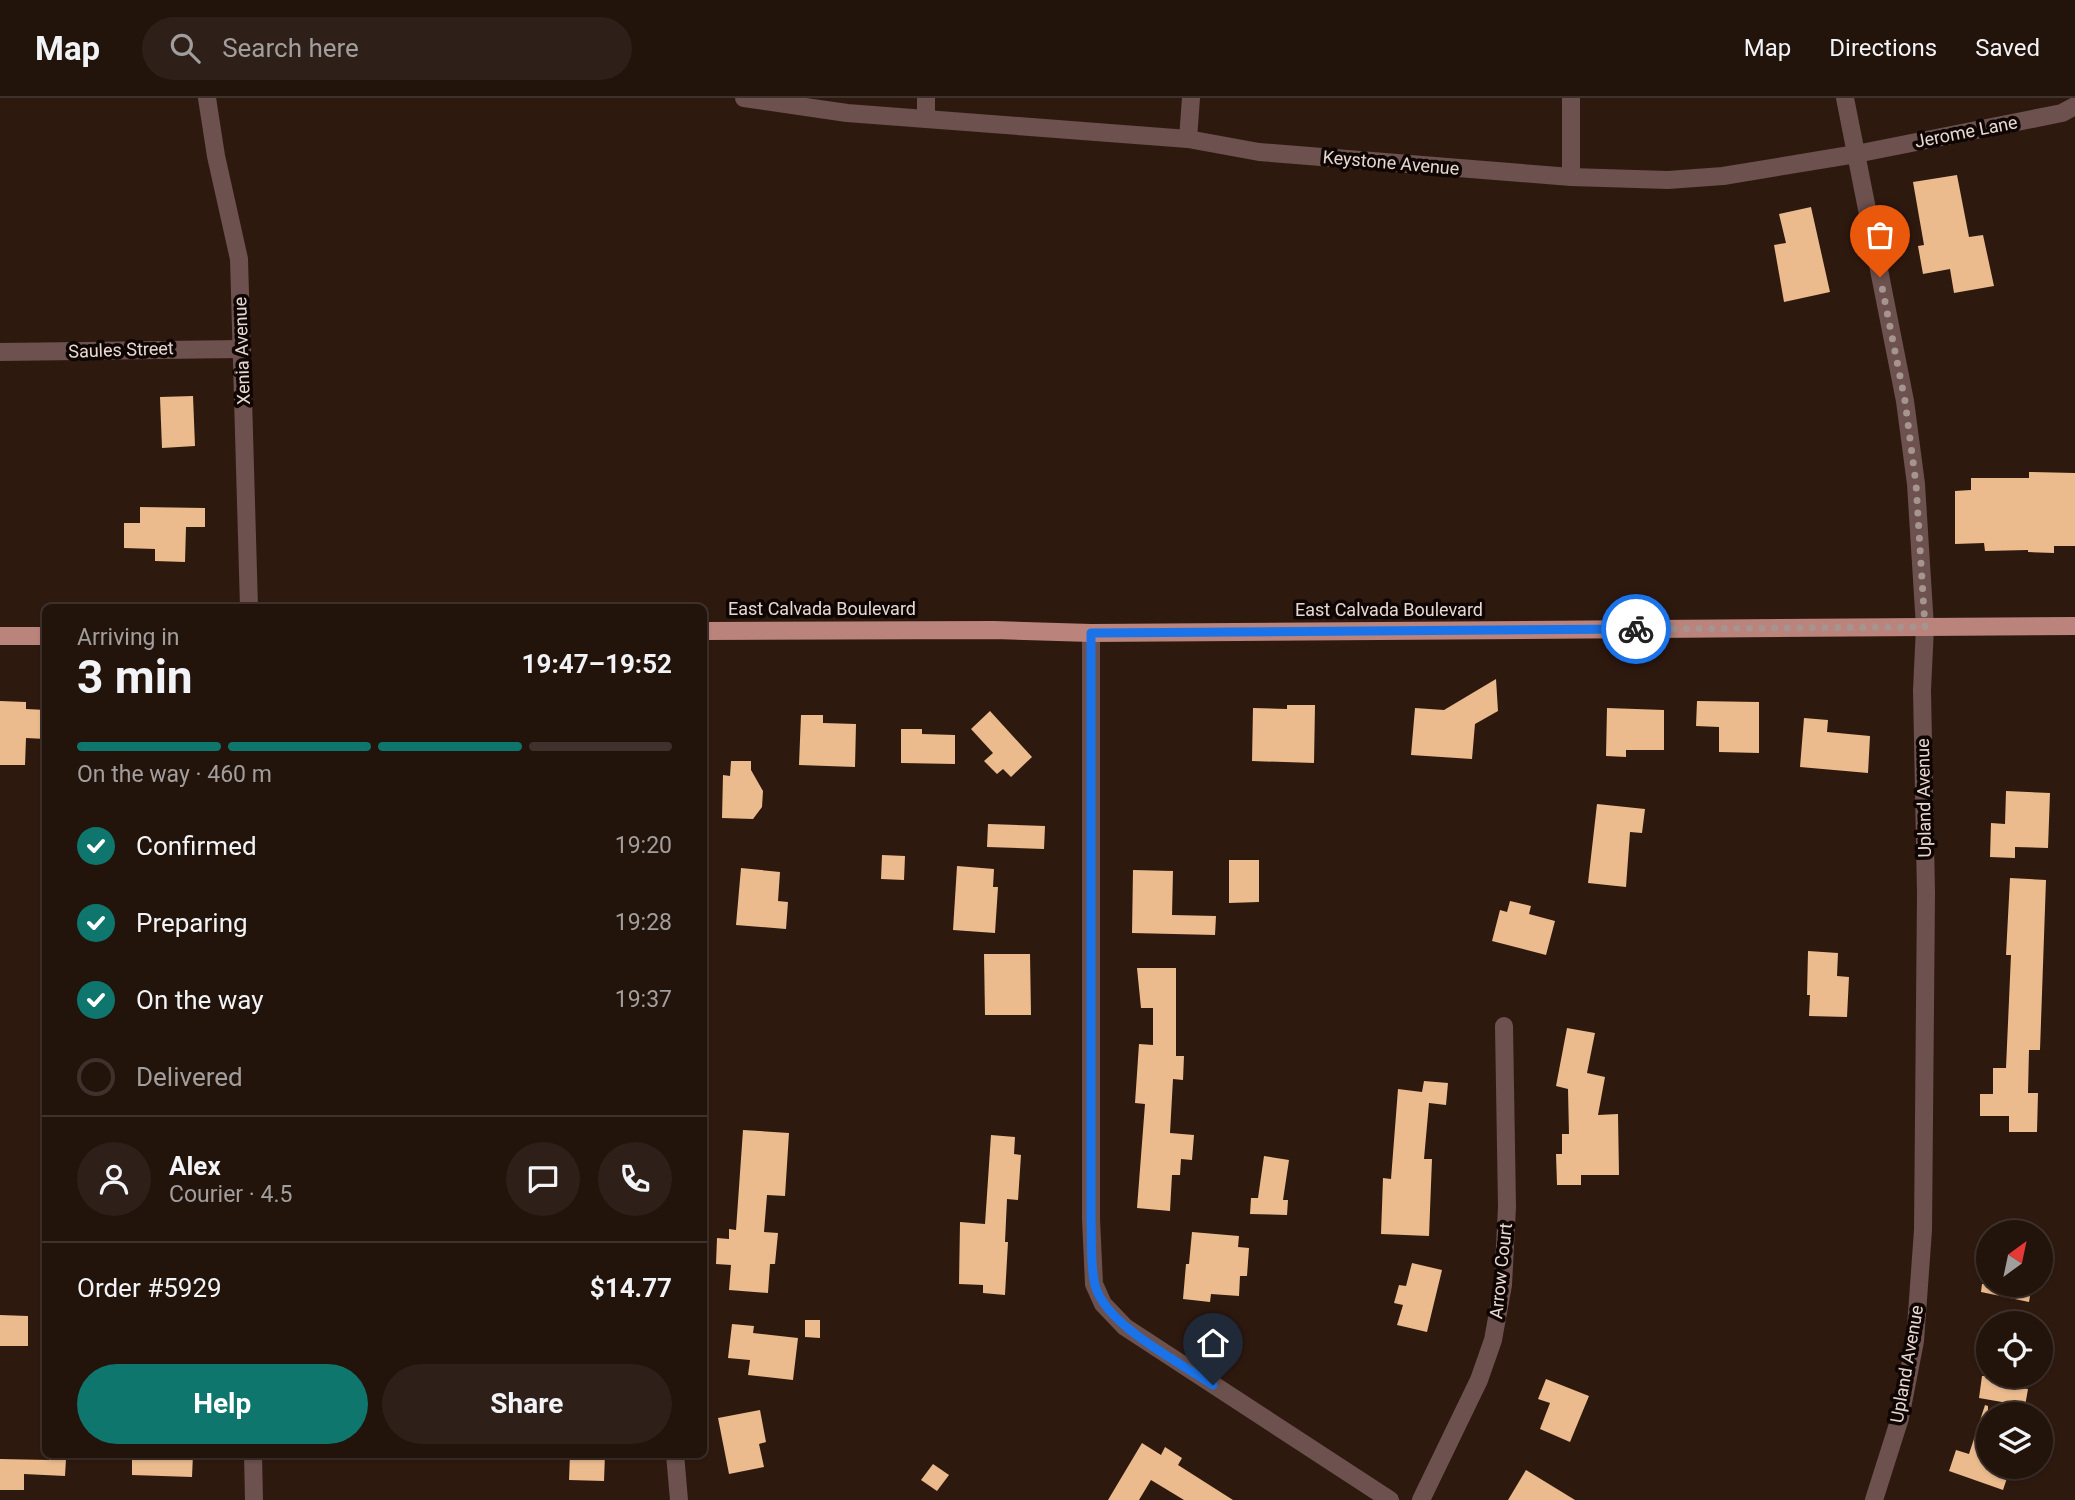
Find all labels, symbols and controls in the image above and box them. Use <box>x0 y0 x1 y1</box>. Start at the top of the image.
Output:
search box <box>142 17 632 80</box>
text: Map <box>35 29 100 68</box>
icon: search <box>166 29 204 67</box>
text: Search here <box>222 33 359 63</box>
text: Map <box>1744 34 1791 62</box>
text: Directions <box>1829 34 1937 62</box>
text: Saved <box>1975 34 2040 62</box>
street label: Jerome Lane <box>1913 111 2019 152</box>
street label: Keystone Avenue <box>1322 146 1460 179</box>
pin <box>1850 205 1910 277</box>
icon: bag <box>1861 216 1899 254</box>
street label: Xenia Avenue <box>229 297 254 405</box>
street label: Saules Street <box>68 337 174 362</box>
courier <box>1601 594 1671 664</box>
street label: East Calvada Boulevard <box>728 598 916 619</box>
street label: East Calvada Boulevard <box>1295 599 1483 620</box>
icon: bike <box>1617 610 1655 648</box>
text: Arriving in <box>77 624 180 651</box>
text: 19:47–19:52 <box>522 649 672 679</box>
text: 3 min <box>77 650 193 704</box>
street label: Upland Avenue <box>1912 738 1935 858</box>
text: On the way · 460 m <box>77 761 272 788</box>
icon: check <box>77 827 115 865</box>
text: Confirmed <box>136 831 257 861</box>
text: 19:20 <box>615 832 672 859</box>
icon: check <box>77 904 115 942</box>
text: Preparing <box>136 908 248 938</box>
text: 19:28 <box>615 909 672 936</box>
icon: check <box>77 981 115 1019</box>
text: On the way <box>136 985 264 1015</box>
text: 19:37 <box>615 986 672 1013</box>
text: Delivered <box>136 1062 243 1092</box>
button: person <box>77 1142 151 1216</box>
button: chat <box>506 1142 580 1216</box>
button: phone <box>598 1142 672 1216</box>
text: Alex <box>169 1151 221 1181</box>
text: Courier · 4.5 <box>169 1181 292 1208</box>
north arrow <box>1976 1220 2053 1297</box>
map controls <box>1976 1220 2053 1479</box>
street label: Arrow Court <box>1485 1222 1516 1320</box>
text: Order #5929 <box>77 1273 222 1303</box>
text: $14.77 <box>590 1273 672 1303</box>
street label: Upland Avenue <box>1886 1303 1927 1425</box>
button: locate <box>1976 1311 2053 1388</box>
pin <box>1183 1313 1243 1385</box>
icon: home <box>1194 1324 1232 1362</box>
button: Help <box>77 1364 368 1444</box>
button: Share <box>382 1364 672 1444</box>
button: layers <box>1976 1402 2053 1479</box>

